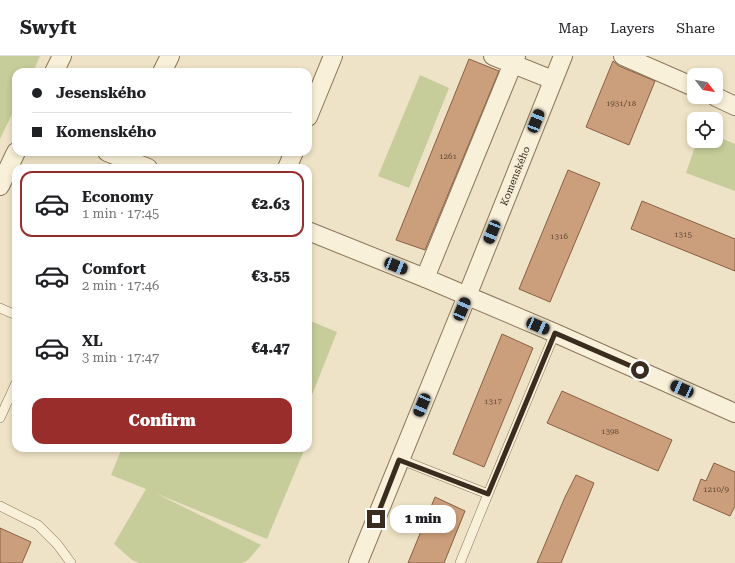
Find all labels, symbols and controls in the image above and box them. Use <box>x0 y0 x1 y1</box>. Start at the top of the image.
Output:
text: Swyft <box>20 16 76 39</box>
text: Map <box>558 20 588 36</box>
text: Layers <box>610 20 654 36</box>
text: Share <box>676 20 715 36</box>
north arrow <box>687 68 723 104</box>
map controls <box>687 68 723 148</box>
text: Jesenského <box>56 84 146 102</box>
house number: 1931/18 <box>606 99 637 108</box>
car <box>526 108 546 134</box>
button: locate <box>687 112 723 148</box>
text: Komenského <box>56 123 156 141</box>
street label: Komenského <box>498 145 532 207</box>
house number: 1261 <box>439 152 457 161</box>
icon: car <box>34 186 70 222</box>
text: Economy <box>82 188 153 206</box>
text: €2.63 <box>251 195 290 213</box>
text: 1 min · 17:45 <box>82 206 159 221</box>
car <box>482 219 502 245</box>
house number: 1315 <box>674 230 692 239</box>
house number: 1316 <box>550 232 568 241</box>
car <box>383 256 409 276</box>
icon: car <box>34 258 70 294</box>
text: Comfort <box>82 260 146 278</box>
text: €3.55 <box>251 267 290 285</box>
text: 2 min · 17:46 <box>82 278 159 293</box>
car <box>452 296 472 322</box>
car <box>525 316 551 336</box>
icon: car <box>34 330 70 366</box>
text: XL <box>82 332 103 350</box>
text: €4.47 <box>251 339 290 357</box>
text: 3 min · 17:47 <box>82 350 159 365</box>
route start <box>631 361 649 379</box>
car <box>669 379 695 399</box>
car <box>412 392 432 418</box>
house number: 1317 <box>484 397 502 406</box>
button: Confirm <box>32 398 292 444</box>
house number: 1398 <box>601 427 619 436</box>
house number: 1210/9 <box>703 485 729 494</box>
callout: 1 min <box>390 505 456 533</box>
route end <box>367 510 385 528</box>
text: 1 min <box>405 511 441 526</box>

